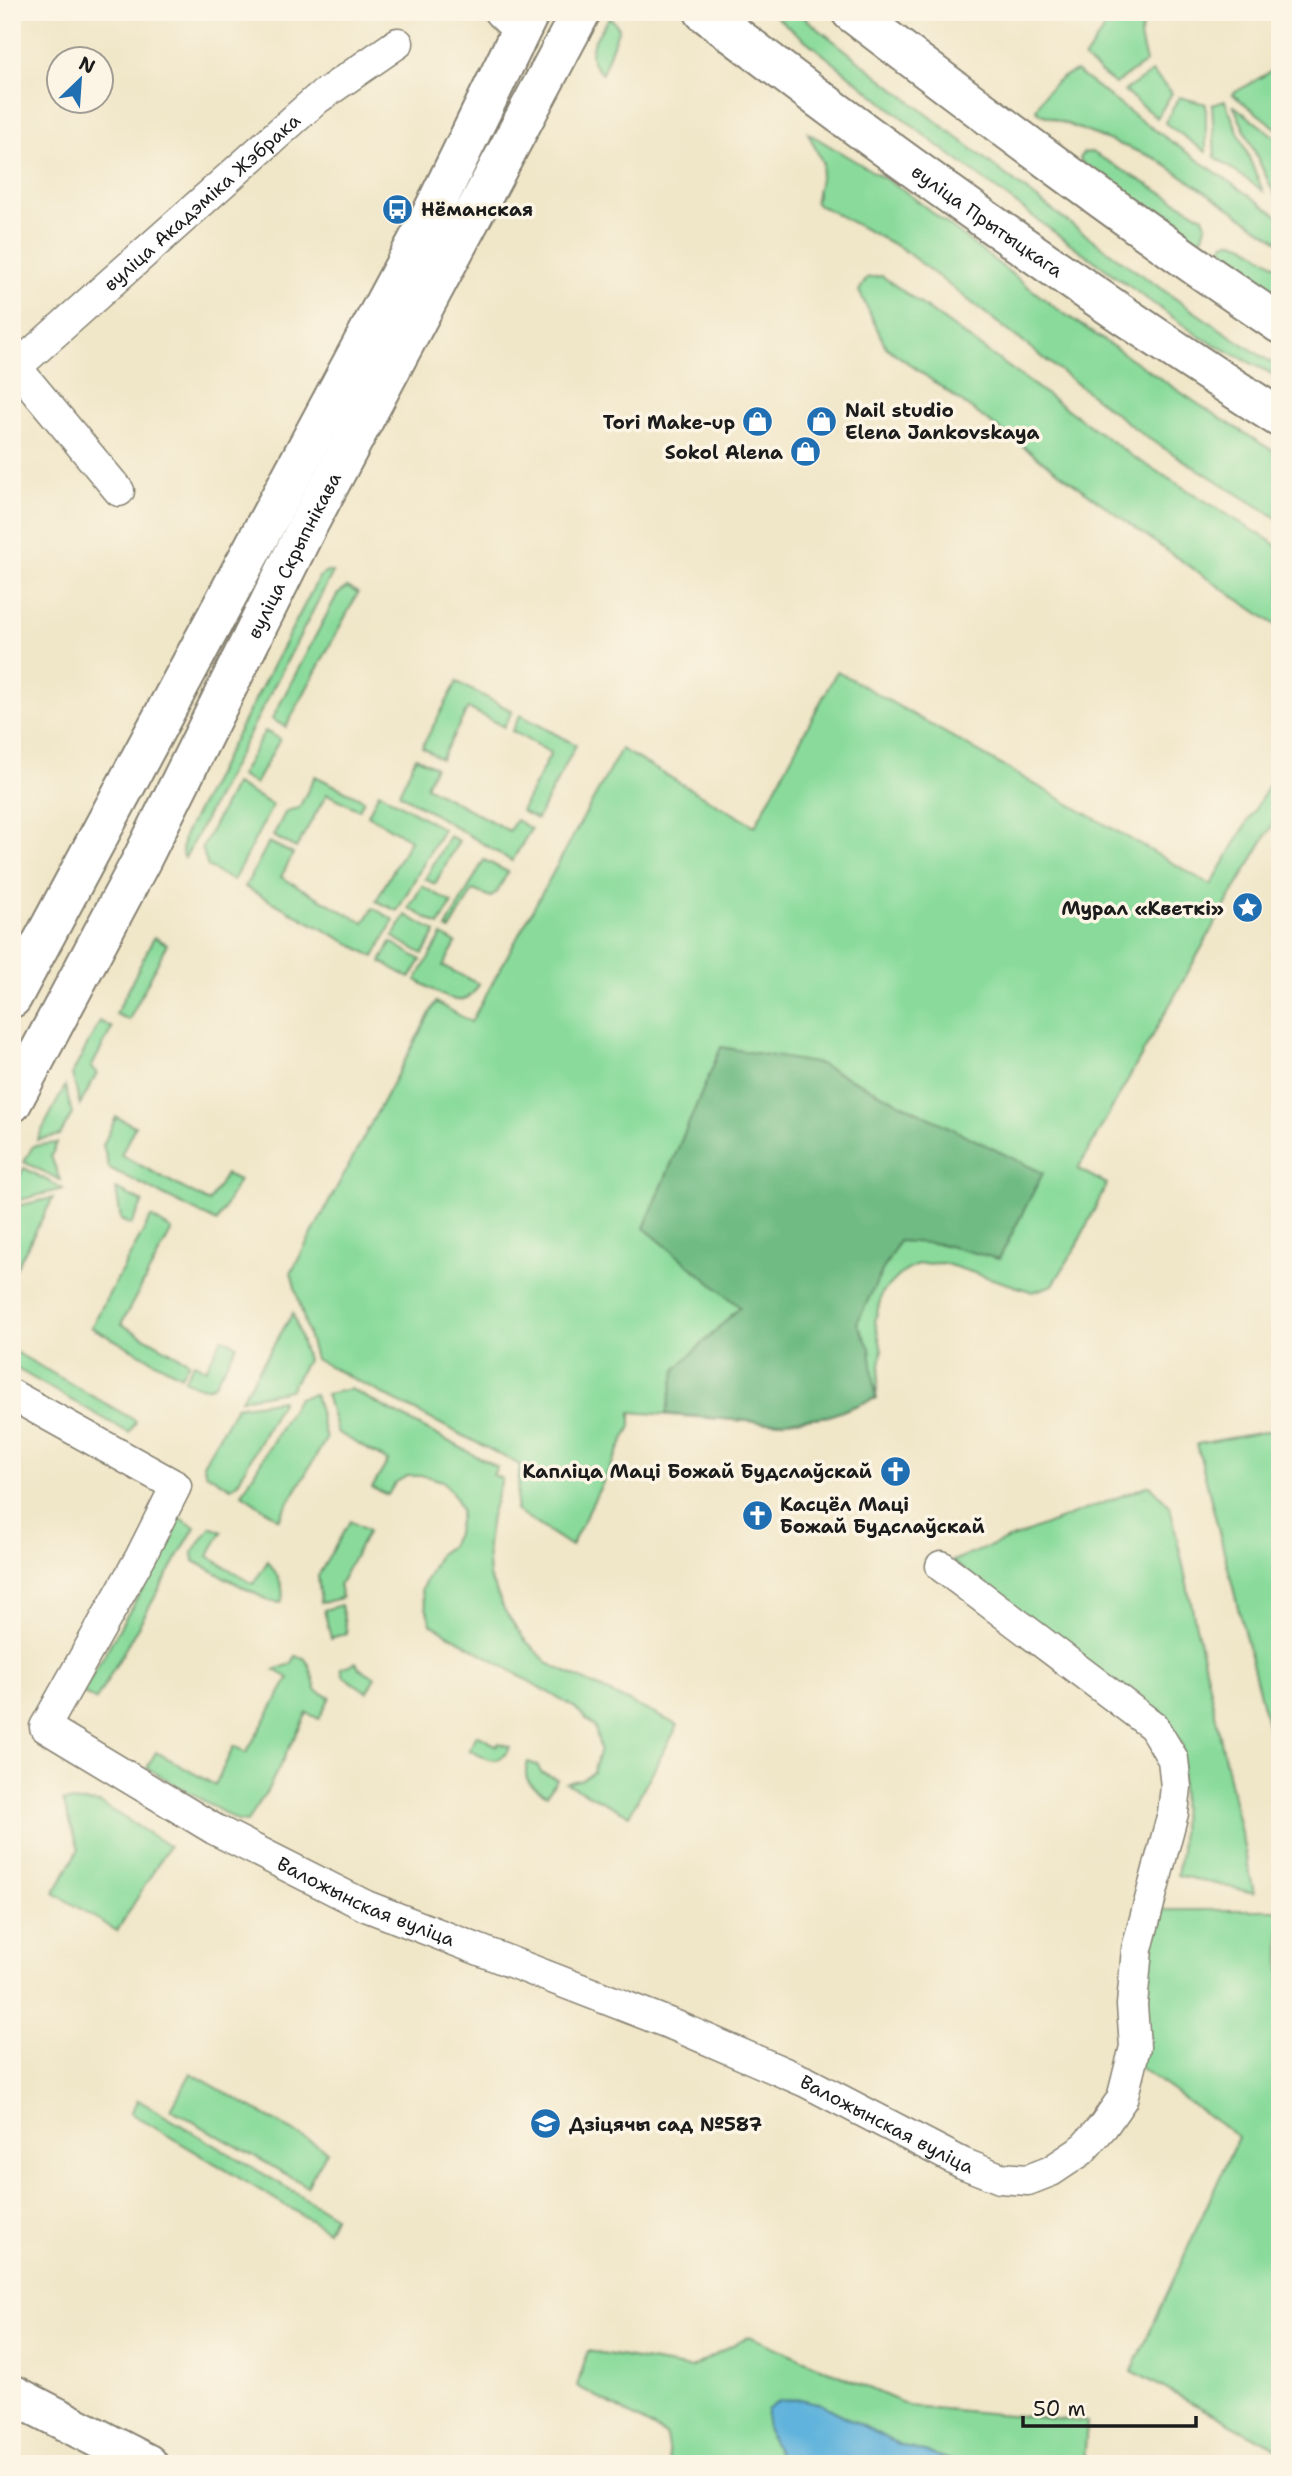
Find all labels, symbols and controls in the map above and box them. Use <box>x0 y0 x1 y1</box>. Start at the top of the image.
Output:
north arrow <box>46 46 116 116</box>
text: N <box>75 51 99 80</box>
street label: вуліца Акадэміка Жэбрака <box>98 108 306 297</box>
street label: вуліца Прытыцкага <box>907 159 1068 283</box>
bus stop icon: Нёманская <box>381 192 415 226</box>
place label: Нёманская <box>421 197 533 222</box>
place label: Nail studio Elena Jankovskaya <box>845 398 1039 445</box>
shop icon: Nail studio Elena Jankovskaya <box>805 404 839 438</box>
shop icon: Tori Make-up <box>741 405 775 439</box>
place label: Tori Make-up <box>603 410 735 435</box>
shop icon: Sokol Alena <box>789 435 823 469</box>
place label: Sokol Alena <box>665 440 783 465</box>
street label: вуліца Скрыпнікава <box>242 468 347 643</box>
place icon: Мурал «Кветкі» <box>1230 891 1264 925</box>
place label: Мурал «Кветкі» <box>1061 896 1224 921</box>
church icon: Капліца Маці Божай Будслаўскай <box>878 1454 912 1488</box>
place label: Капліца Маці Божай Будслаўскай <box>522 1459 872 1484</box>
place label: Касцёл Маці Божай Будслаўскай <box>780 1492 985 1539</box>
church icon: Касцёл Маці Божай Будслаўскай <box>740 1498 774 1532</box>
street label: Валожынская вуліца <box>273 1851 459 1952</box>
street label: Валожынская вуліца <box>796 2069 977 2179</box>
school or university icon: Дзіцячы сад №587 <box>529 2107 563 2141</box>
place label: Дзіцячы сад №587 <box>569 2112 762 2137</box>
scale bar <box>1023 2385 1196 2429</box>
text: 50 m <box>1033 2395 1086 2423</box>

